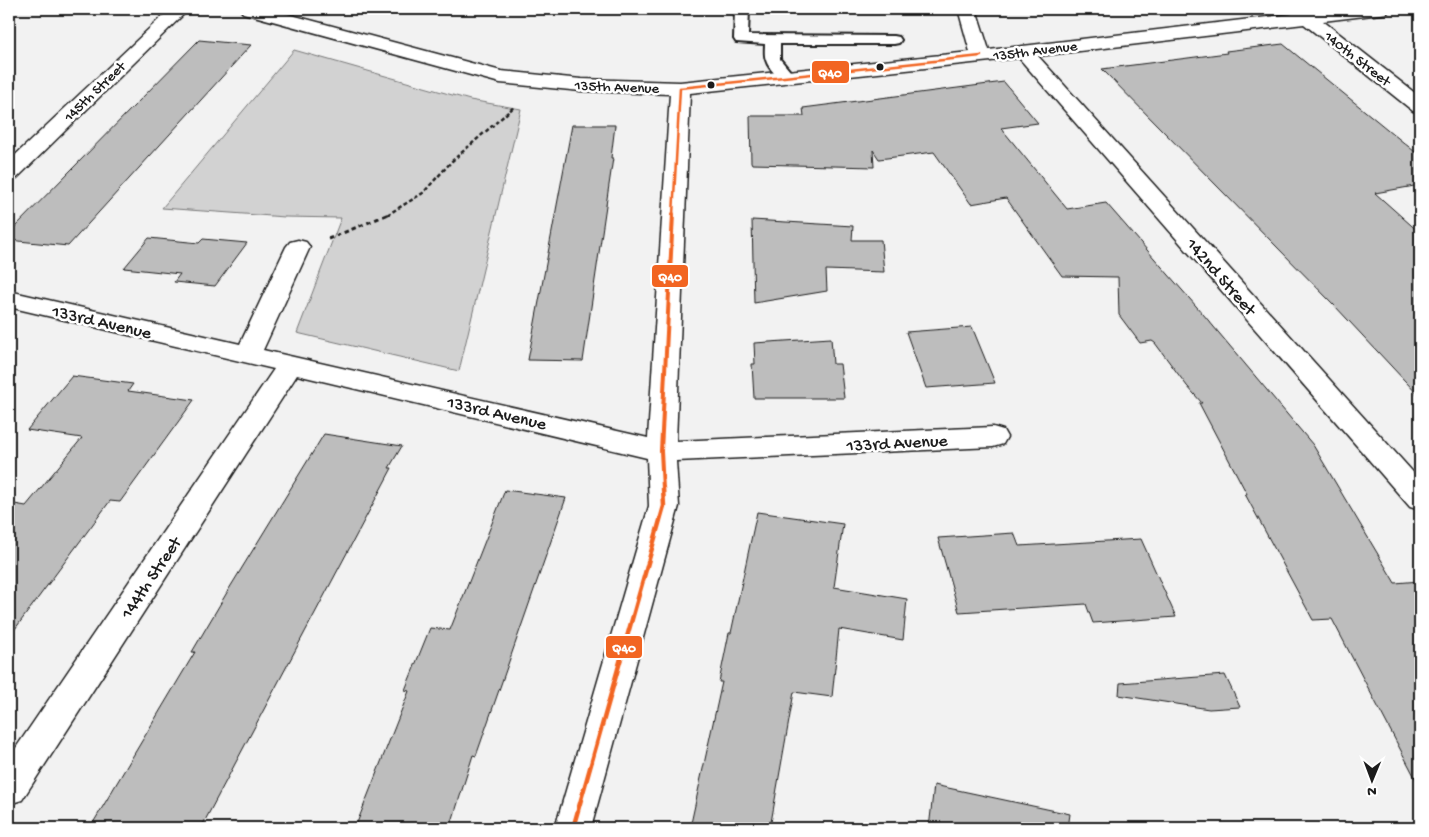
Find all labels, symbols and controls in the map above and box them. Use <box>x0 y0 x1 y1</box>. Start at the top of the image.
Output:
street label: 140th Street <box>1319 27 1395 92</box>
street label: 135th Avenue <box>991 38 1079 66</box>
street label: 145th Street <box>60 57 131 127</box>
line badge: Q40 <box>811 60 850 84</box>
unlabelled marker <box>875 62 885 72</box>
text: Q40 <box>818 66 842 83</box>
street label: 135th Avenue <box>573 77 660 98</box>
unlabelled marker <box>706 80 716 90</box>
street label: 142nd Street <box>1180 234 1261 322</box>
line badge: Q40 <box>651 264 689 288</box>
text: Q40 <box>658 270 682 287</box>
street label: 133rd Avenue <box>49 302 154 345</box>
street label: 133rd Avenue <box>444 393 549 436</box>
street label: 133rd Avenue <box>845 431 949 458</box>
street label: 144th Street <box>117 532 188 624</box>
line badge: Q40 <box>605 635 643 659</box>
text: Q40 <box>612 641 636 658</box>
north arrow <box>1346 754 1396 804</box>
text: N <box>1367 782 1377 799</box>

